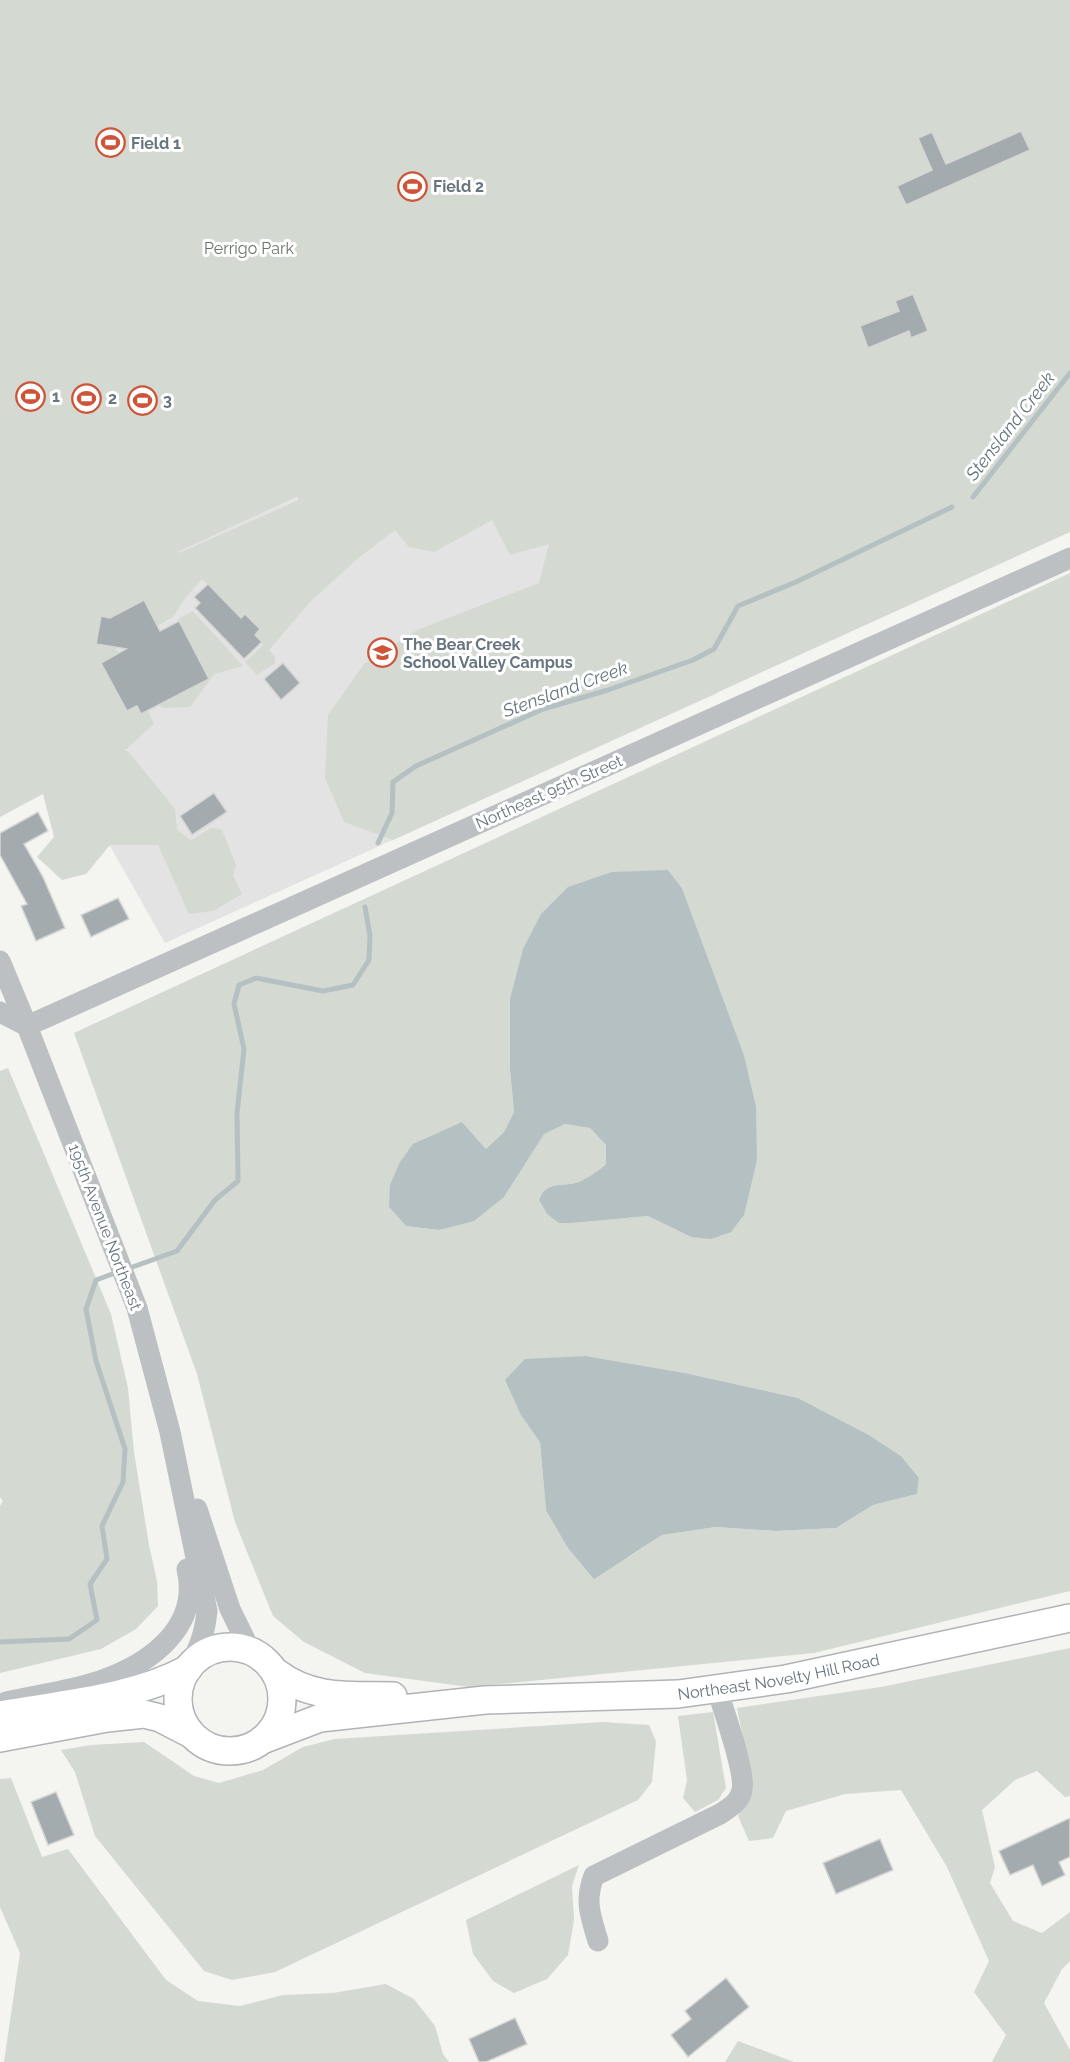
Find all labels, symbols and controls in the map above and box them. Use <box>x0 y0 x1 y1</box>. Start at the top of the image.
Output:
sports icon: Field 1 <box>94 127 126 159</box>
place label: Field 1 <box>131 134 181 153</box>
sports icon: Field 2 <box>396 170 428 202</box>
place label: Field 2 <box>433 177 484 196</box>
park label: Perrigo Park <box>204 239 295 258</box>
water label: Stensland Creek <box>961 367 1059 485</box>
sports icon: 1 <box>15 380 47 412</box>
sports icon: 2 <box>71 382 103 414</box>
sports icon: 3 <box>126 384 158 416</box>
place label: 1 <box>52 387 60 406</box>
place label: 2 <box>108 389 117 408</box>
place label: 3 <box>163 391 172 410</box>
place label: The Bear Creek School Valley Campus <box>403 635 573 672</box>
school or university icon: The Bear Creek School Valley Campus <box>366 637 398 669</box>
water label: Stensland Creek <box>499 657 631 722</box>
street label: Northeast 95th Street <box>473 751 626 833</box>
street label: 195th Avenue Northeast <box>64 1141 146 1313</box>
street label: Northeast Novelty Hill Road <box>676 1650 881 1703</box>

